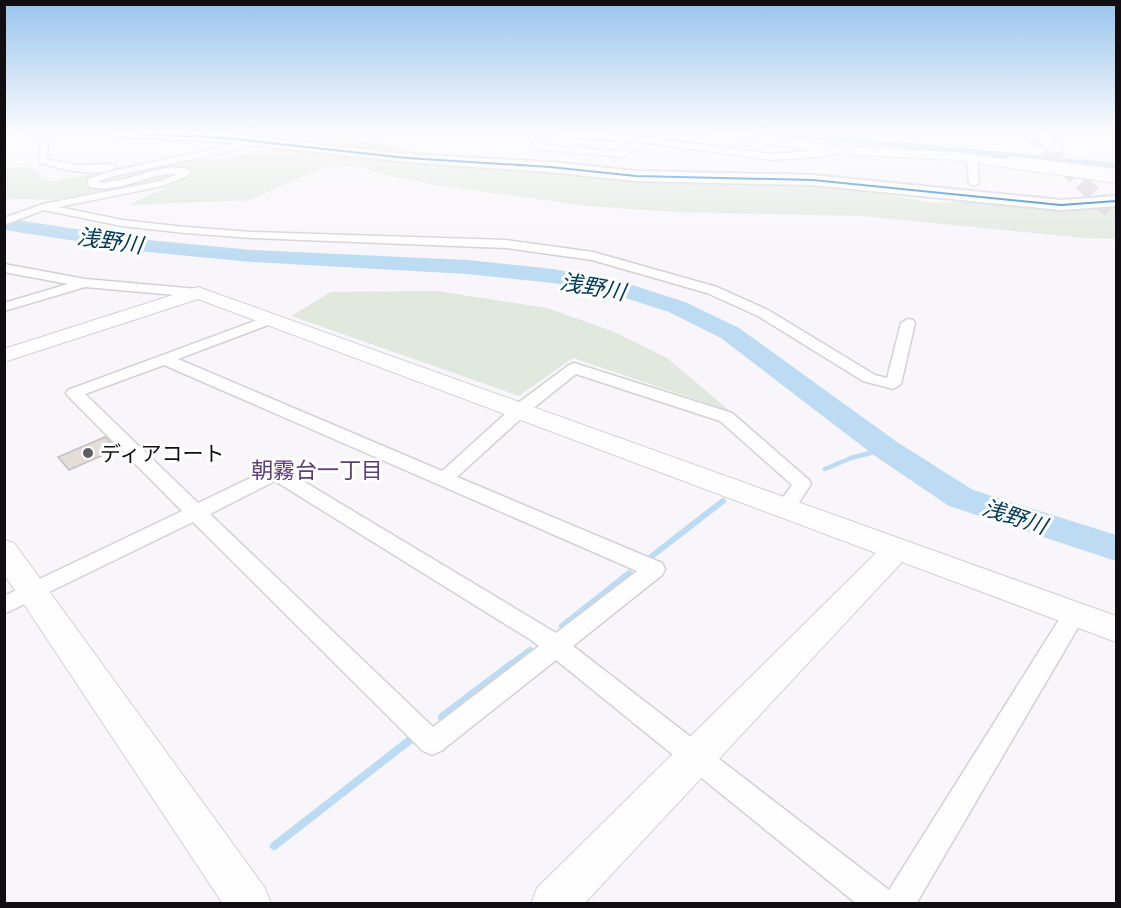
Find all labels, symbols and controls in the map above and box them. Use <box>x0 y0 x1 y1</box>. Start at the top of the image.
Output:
water label: 浅野川 <box>75 222 147 258</box>
water label: 浅野川 <box>558 267 630 305</box>
place label: ディアコート <box>100 440 225 466</box>
marker: ディアコート <box>81 446 95 460</box>
district label: 朝霧台一丁目 <box>251 456 383 483</box>
water label: 浅野川 <box>979 493 1052 540</box>

